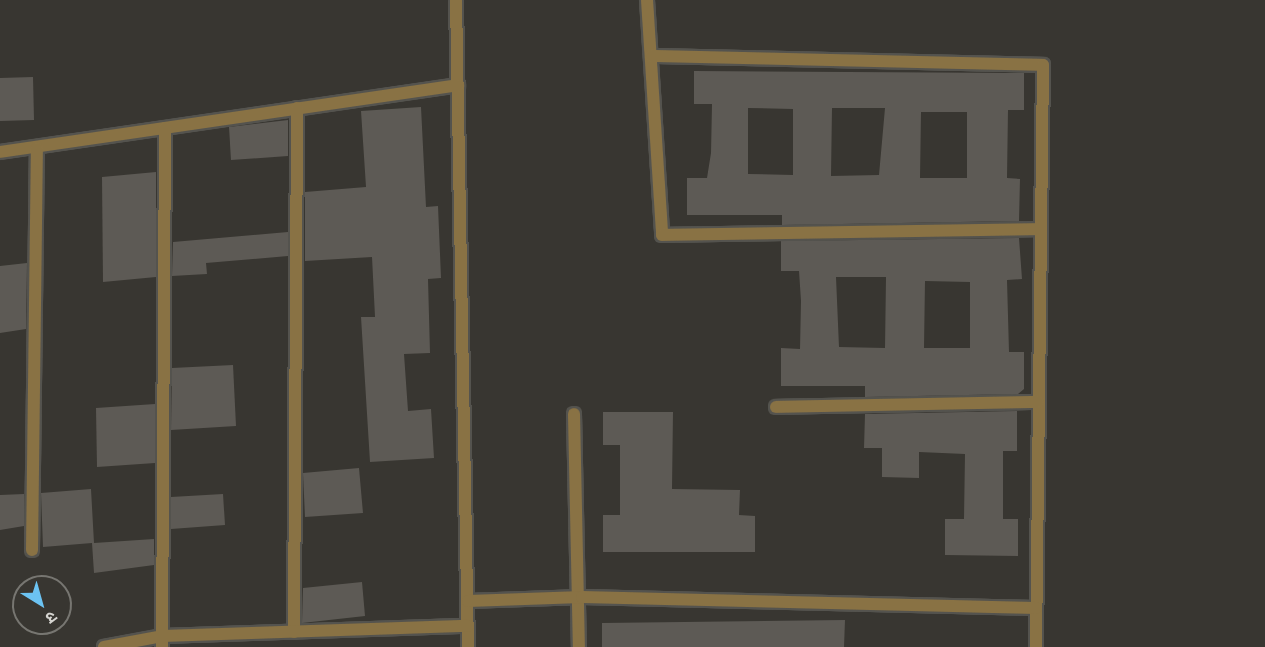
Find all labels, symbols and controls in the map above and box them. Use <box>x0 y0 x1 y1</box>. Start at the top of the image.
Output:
north arrow <box>12 575 72 635</box>
text: उ <box>42 608 61 629</box>

